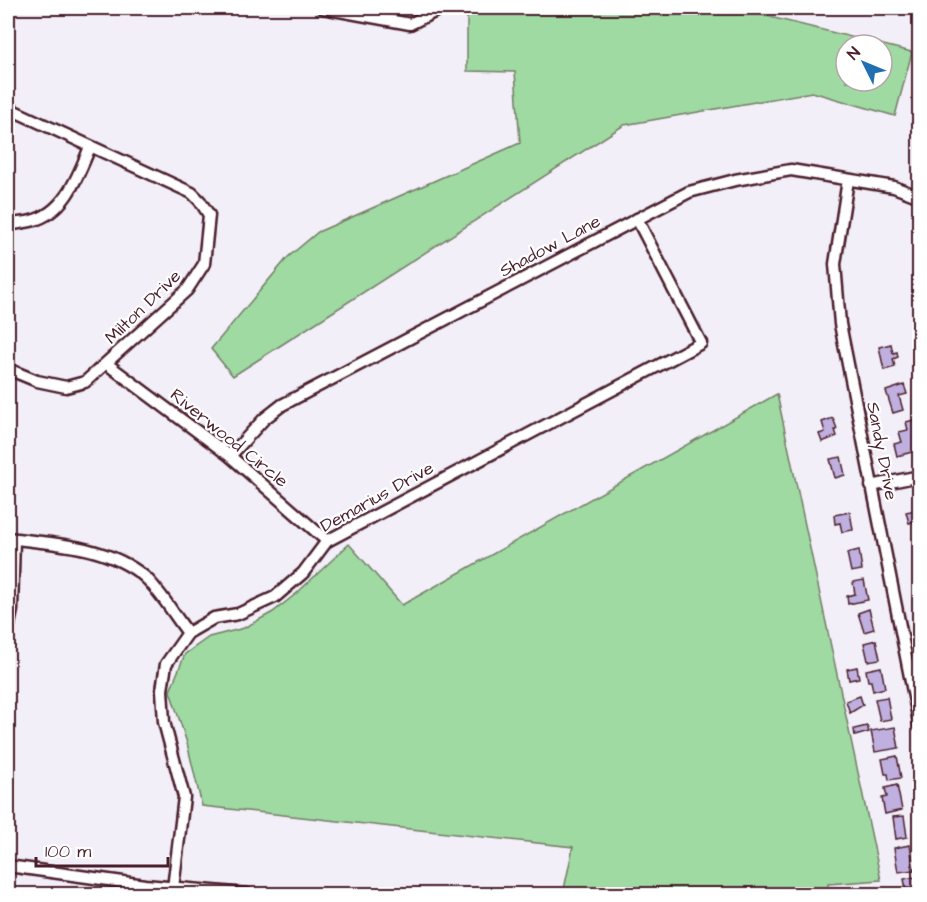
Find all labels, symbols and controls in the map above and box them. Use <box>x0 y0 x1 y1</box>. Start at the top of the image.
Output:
north arrow <box>834 33 894 93</box>
text: N <box>842 42 865 65</box>
street label: Shadow Lane <box>495 209 605 283</box>
street label: Milton Drive <box>99 264 187 350</box>
street label: Riverwood Circle <box>165 383 293 494</box>
street label: Sandy Drive <box>859 400 904 503</box>
street label: Demarius Drive <box>316 455 438 538</box>
scale bar <box>36 830 168 868</box>
text: 100 m <box>45 839 91 864</box>

